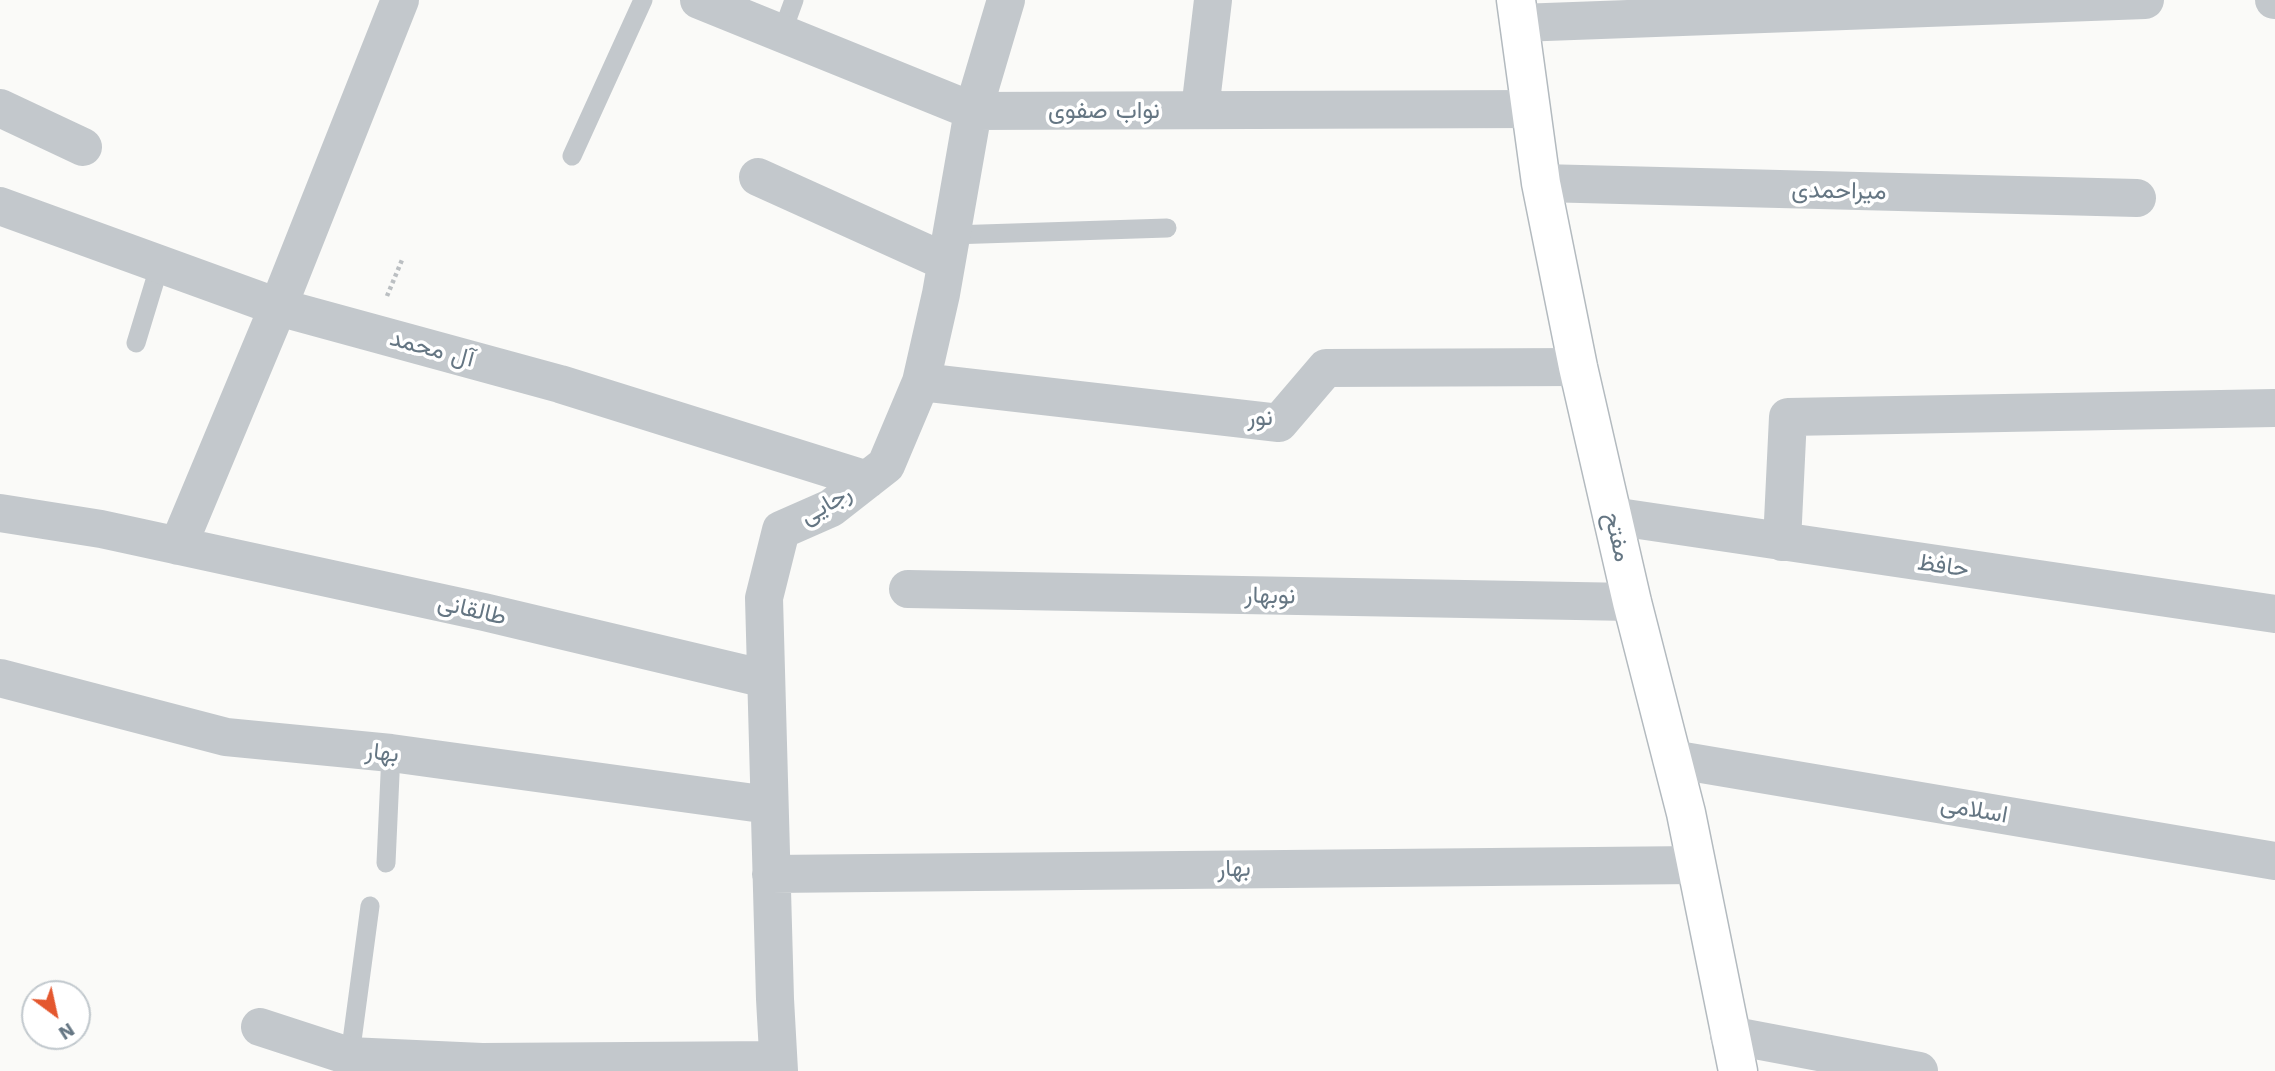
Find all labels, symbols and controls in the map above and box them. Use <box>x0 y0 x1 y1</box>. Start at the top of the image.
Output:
street label: نواب صفوی <box>1048 97 1160 125</box>
street label: میراحمدی <box>1791 176 1887 206</box>
street label: آل محمد <box>387 324 477 374</box>
street label: نور <box>1247 404 1273 432</box>
street label: رجایی <box>795 479 857 531</box>
street label: مفتح <box>1597 509 1637 565</box>
street label: حافظ <box>1915 548 1971 584</box>
street label: نوبهار <box>1244 581 1296 611</box>
street label: طالقانی <box>435 588 509 632</box>
street label: بهار <box>364 737 400 769</box>
street label: اسلامی <box>1938 790 2010 830</box>
street label: بهار <box>1217 854 1251 884</box>
north arrow <box>21 980 91 1050</box>
text: N <box>54 1018 79 1045</box>

